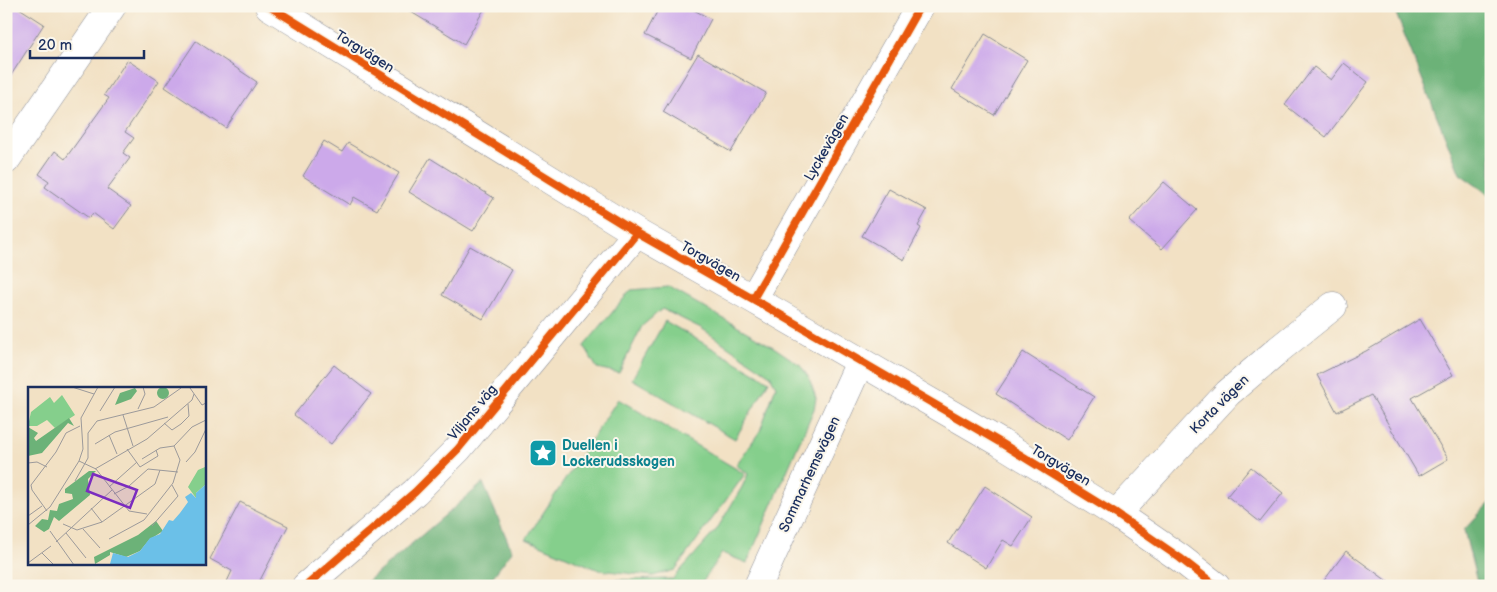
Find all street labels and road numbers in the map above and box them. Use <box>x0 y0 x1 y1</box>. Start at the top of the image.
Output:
street label: Torgvägen <box>332 27 398 76</box>
street label: Lyckevägen <box>800 111 852 184</box>
street label: Torgvägen <box>678 237 744 285</box>
street label: Korta vägen <box>1186 371 1252 437</box>
street label: Viljans väg <box>444 381 501 444</box>
street label: Sommarhemsvägen <box>775 413 844 535</box>
street label: Torgvägen <box>1028 441 1094 490</box>

